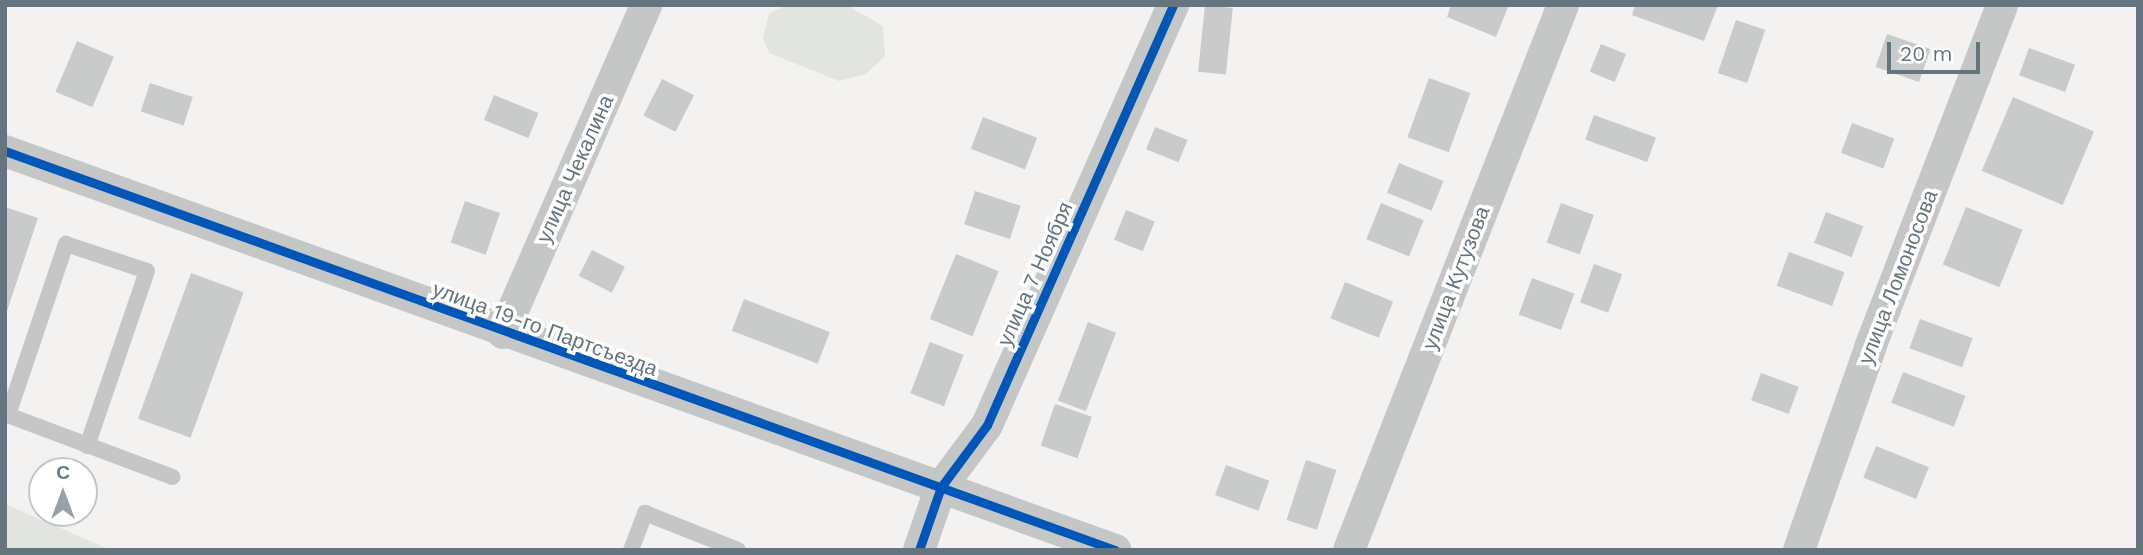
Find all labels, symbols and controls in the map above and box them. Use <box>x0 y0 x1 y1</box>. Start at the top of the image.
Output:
scale bar <box>1891 28 1984 72</box>
text: 20 m <box>1900 41 1952 66</box>
street label: улица Чекалина <box>531 91 619 247</box>
street label: улица Ломоносова <box>1853 186 1943 368</box>
street label: улица 7 Ноября <box>992 197 1078 351</box>
street label: улица Кутузова <box>1417 203 1495 353</box>
street label: улица 19-го Партсъезда <box>429 276 661 382</box>
north arrow <box>28 457 98 527</box>
text: С <box>56 461 70 484</box>

